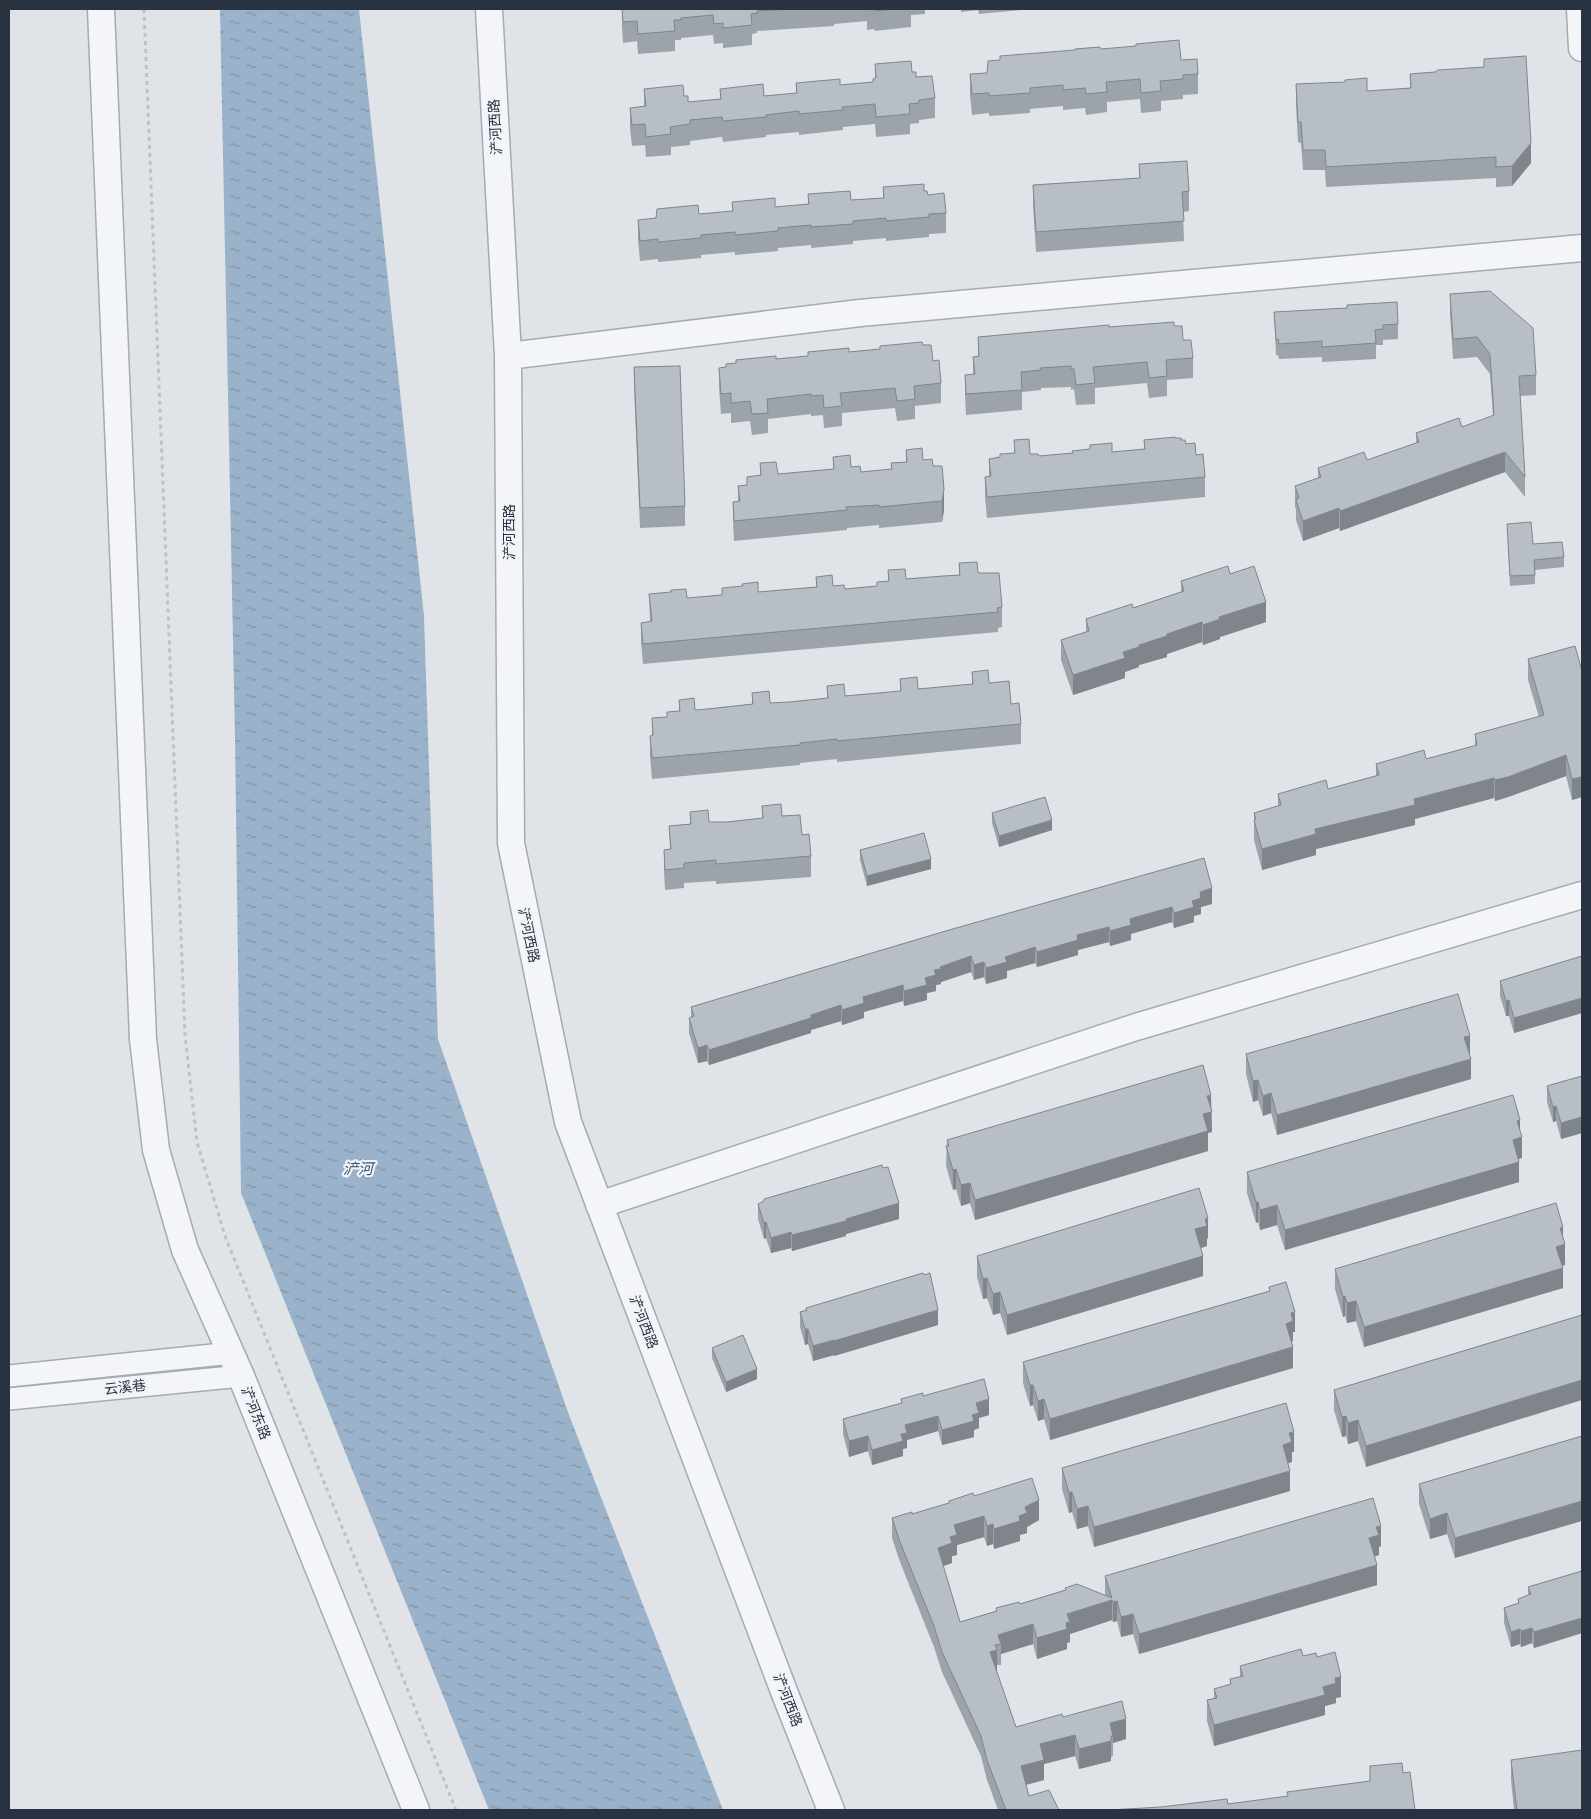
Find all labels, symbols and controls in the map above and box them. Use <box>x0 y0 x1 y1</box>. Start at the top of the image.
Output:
street label: 浐河西路 <box>486 99 504 155</box>
street label: 浐河西路 <box>501 504 517 560</box>
street label: 浐河西路 <box>515 906 543 964</box>
water label: 浐河 <box>343 1160 376 1178</box>
street label: 浐河西路 <box>626 1293 662 1351</box>
street label: 云溪巷 <box>103 1377 147 1397</box>
street label: 浐河东路 <box>238 1384 274 1442</box>
street label: 浐河西路 <box>770 1671 806 1729</box>

